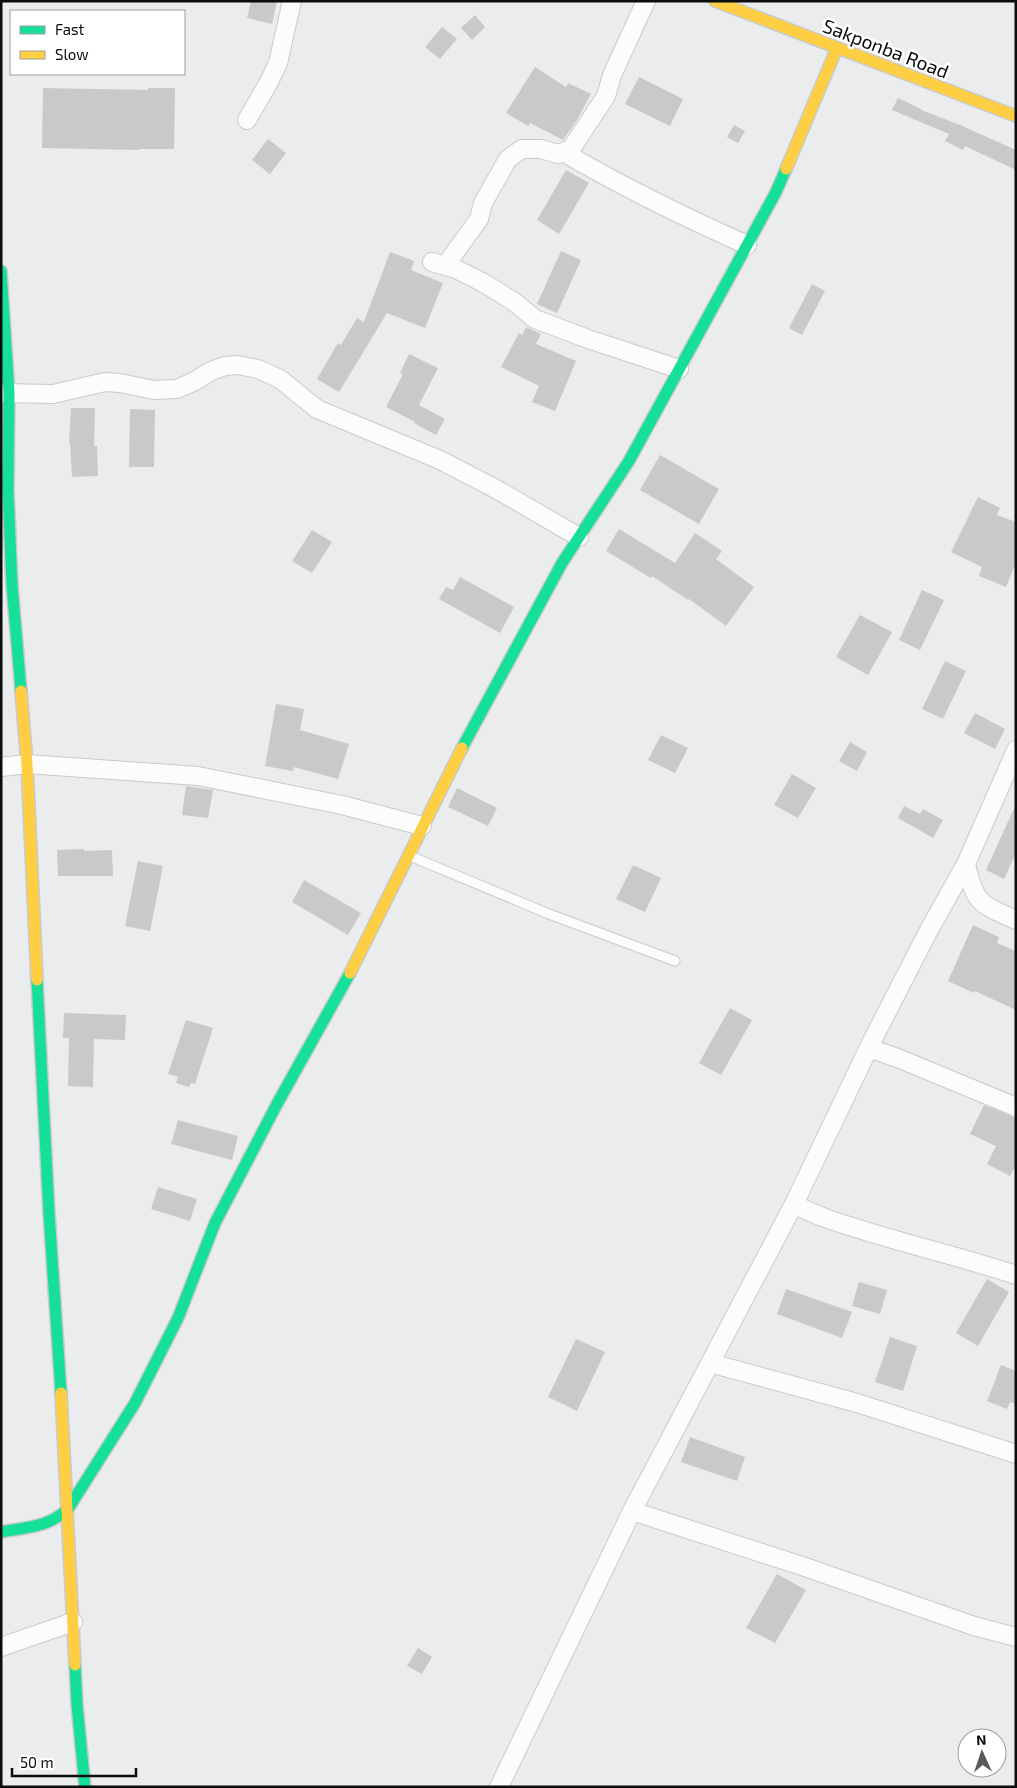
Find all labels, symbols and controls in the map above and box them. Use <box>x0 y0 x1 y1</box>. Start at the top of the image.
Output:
legend <box>10 10 185 75</box>
street label: Sakponba Road <box>820 13 952 83</box>
text: Fast <box>55 20 85 38</box>
text: Slow <box>55 45 89 63</box>
north arrow <box>957 1728 1007 1778</box>
text: N <box>976 1731 987 1748</box>
scale bar <box>12 1746 136 1778</box>
text: 50 m <box>20 1753 54 1771</box>

